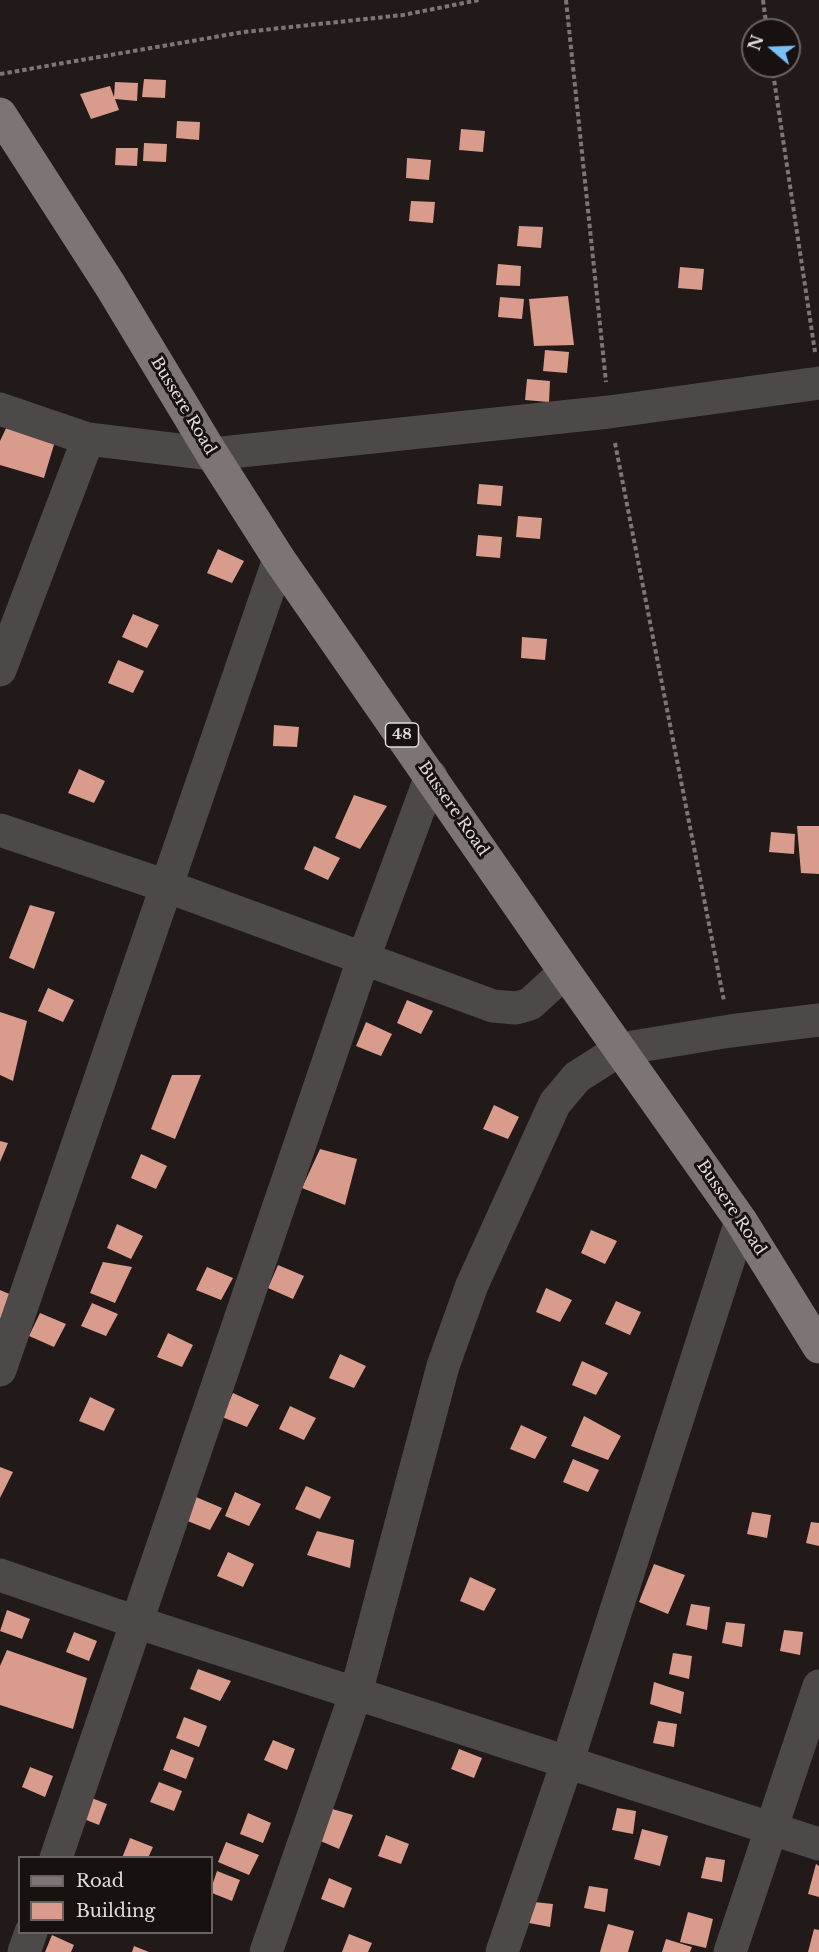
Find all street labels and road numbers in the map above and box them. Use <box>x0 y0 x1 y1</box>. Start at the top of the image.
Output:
street label: Bussere Road <box>146 354 220 458</box>
road number: 48 <box>386 723 418 747</box>
street label: Bussere Road <box>413 758 493 860</box>
street label: Bussere Road <box>692 1157 770 1259</box>

